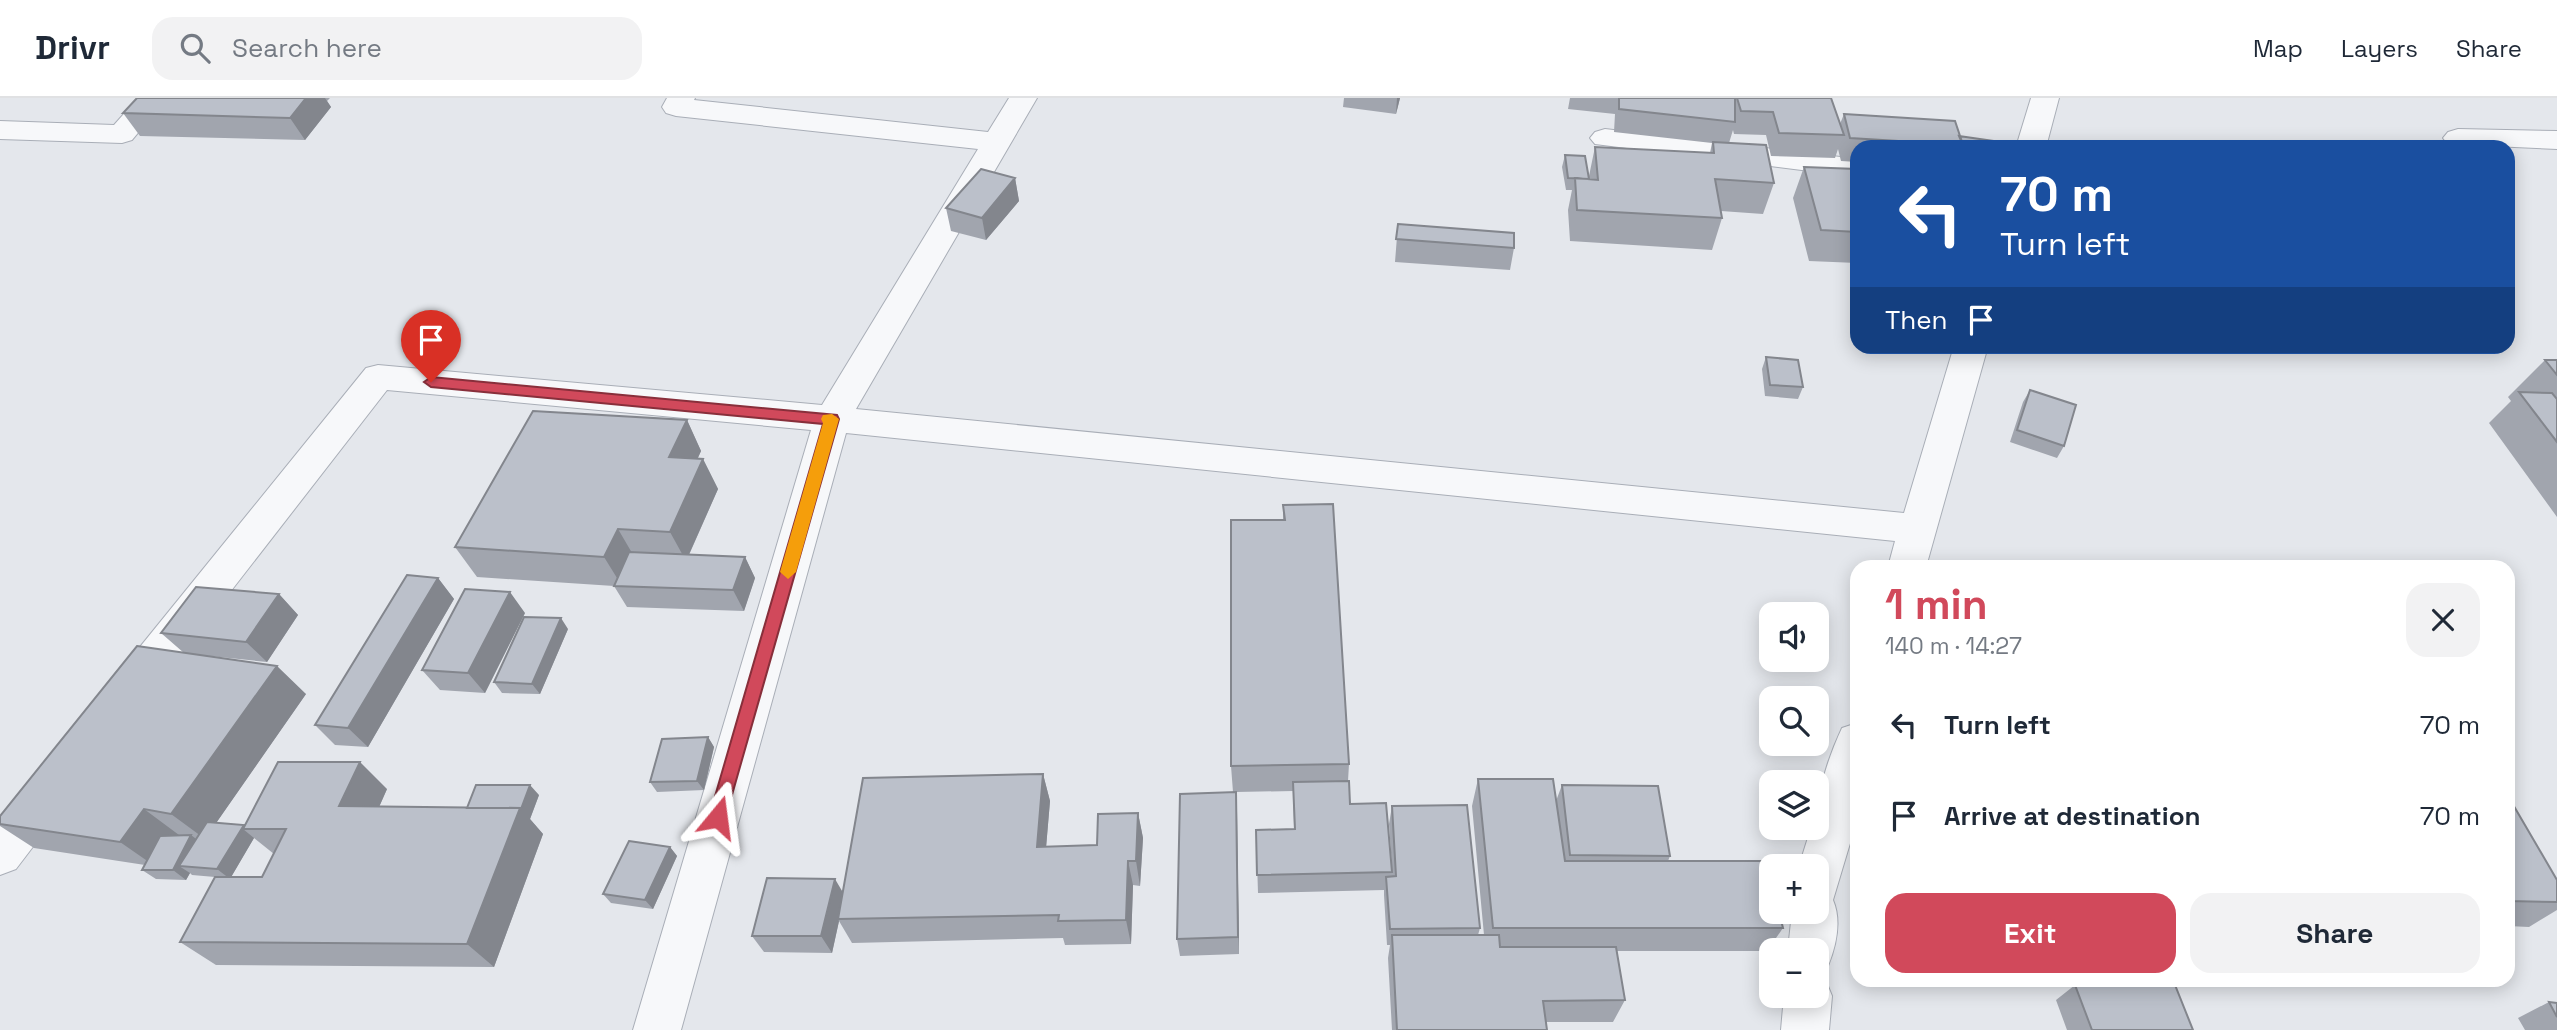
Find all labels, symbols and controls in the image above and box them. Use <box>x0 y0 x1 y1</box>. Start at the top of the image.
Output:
search box <box>152 17 642 80</box>
text: Drivr <box>35 27 110 69</box>
icon: search <box>176 29 214 67</box>
text: Search here <box>232 31 382 65</box>
text: Map <box>2253 33 2303 64</box>
text: Layers <box>2341 33 2418 64</box>
text: Share <box>2456 33 2522 64</box>
text: 70 m <box>2000 163 2113 225</box>
icon: left <box>1885 168 1976 259</box>
text: Turn left <box>2000 224 2130 264</box>
icon: arrive <box>1962 301 2000 339</box>
text: Then <box>1885 303 1948 337</box>
pin <box>401 310 461 382</box>
icon: arrive <box>412 321 450 359</box>
text: 1 min <box>1885 578 1988 631</box>
button: close <box>2406 583 2480 657</box>
map controls <box>1759 602 1829 1008</box>
button: sound <box>1759 602 1829 672</box>
text: 140 m · 14:27 <box>1885 631 2022 661</box>
button: search <box>1759 686 1829 756</box>
icon: left <box>1885 706 1923 744</box>
text: Turn left <box>1944 708 2051 742</box>
text: 70 m <box>2420 708 2480 742</box>
button: layers <box>1759 770 1829 840</box>
position arrow <box>681 780 755 854</box>
icon: arrive <box>1885 797 1923 835</box>
text: Arrive at destination <box>1944 799 2201 833</box>
text: 70 m <box>2420 799 2480 833</box>
button: + <box>1759 854 1829 924</box>
button: Exit <box>1885 893 2176 973</box>
button: Share <box>2190 893 2480 973</box>
button: − <box>1759 938 1829 1008</box>

